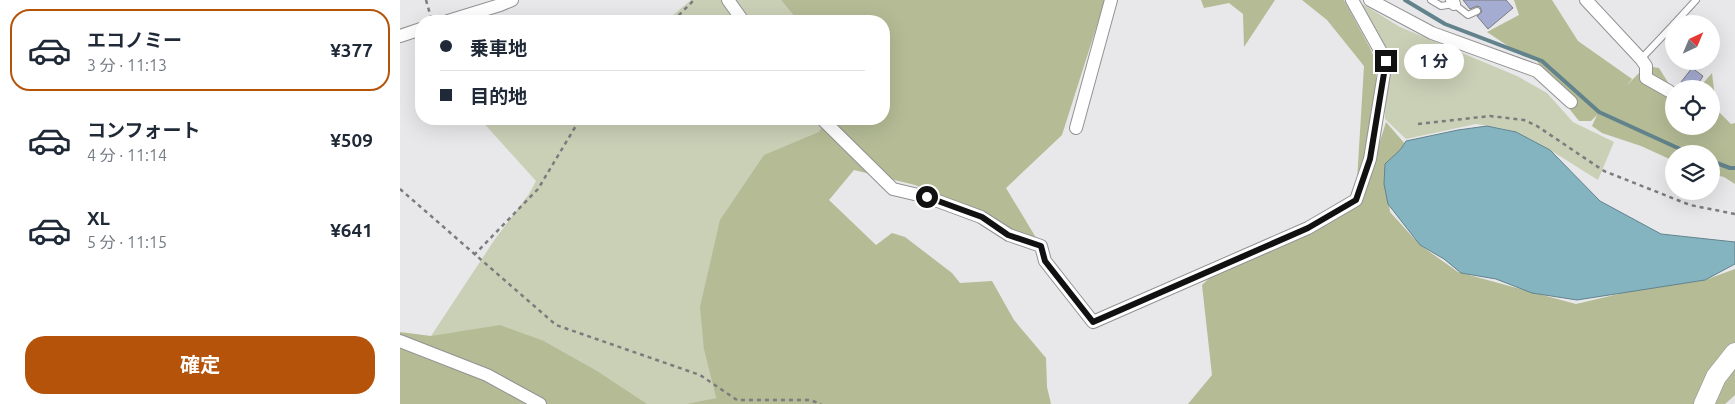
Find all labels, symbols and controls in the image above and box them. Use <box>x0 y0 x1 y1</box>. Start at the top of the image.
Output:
north arrow <box>1665 15 1720 70</box>
map controls <box>1665 15 1720 200</box>
icon: car <box>27 28 72 73</box>
text: エコノミー <box>87 29 182 51</box>
text: 乗車地 <box>470 37 527 59</box>
text: ¥377 <box>330 39 373 61</box>
callout: 1 分 <box>1404 44 1464 78</box>
route end <box>1375 50 1397 72</box>
text: 1 分 <box>1420 52 1448 70</box>
text: 3 分 · 11:13 <box>87 56 167 74</box>
button: locate <box>1665 80 1720 135</box>
text: 目的地 <box>470 85 527 107</box>
icon: car <box>27 118 72 163</box>
text: コンフォート <box>87 119 200 141</box>
text: ¥509 <box>330 129 373 151</box>
button: layers <box>1665 145 1720 200</box>
text: 4 分 · 11:14 <box>87 146 167 164</box>
route start <box>916 186 938 208</box>
text: XL <box>87 207 110 229</box>
icon: car <box>27 208 72 253</box>
text: ¥641 <box>330 219 373 241</box>
text: 5 分 · 11:15 <box>87 233 167 251</box>
button: 確定 <box>25 336 375 394</box>

